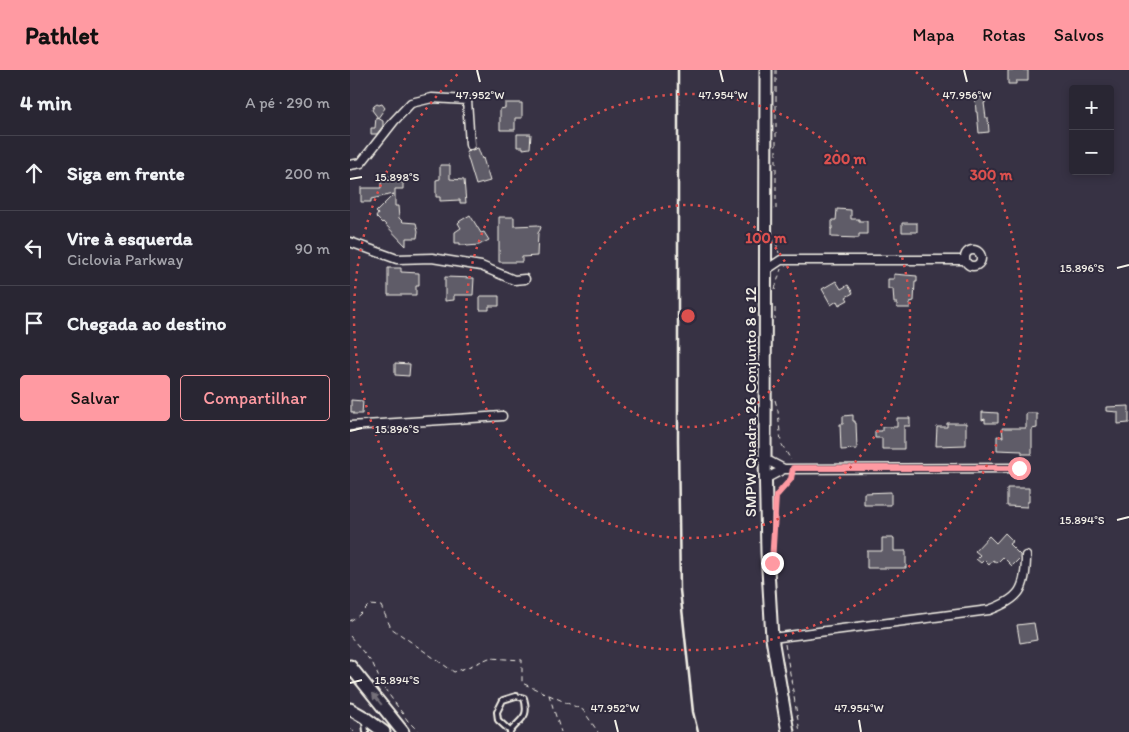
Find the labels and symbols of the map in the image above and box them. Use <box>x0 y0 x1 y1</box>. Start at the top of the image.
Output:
text: 47.952°W <box>456 88 504 102</box>
text: 47.954°W <box>698 88 748 102</box>
text: 47.956°W <box>943 88 991 102</box>
text: 200 m <box>824 150 867 168</box>
text: 300 m <box>970 166 1013 184</box>
text: 15.898°S <box>375 170 420 184</box>
text: 100 m <box>745 229 787 247</box>
text: 15.896°S <box>1060 261 1104 275</box>
street label: SMPW Quadra 26 Conjunto 8 e 12 <box>741 286 760 517</box>
centre of rings <box>679 307 697 325</box>
text: 15.896°S <box>375 422 419 436</box>
route start <box>1008 457 1031 480</box>
text: 15.894°S <box>1059 513 1105 527</box>
route end <box>761 552 784 575</box>
text: 15.894°S <box>374 673 420 687</box>
one-way arrow <box>371 693 382 706</box>
text: 47.952°W <box>591 701 639 715</box>
text: 47.954°W <box>834 701 884 715</box>

